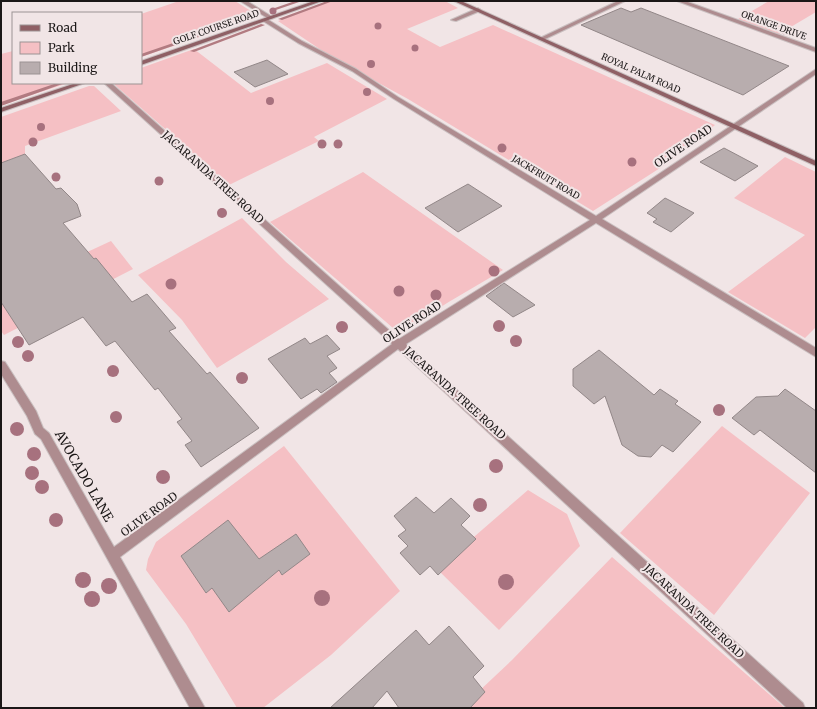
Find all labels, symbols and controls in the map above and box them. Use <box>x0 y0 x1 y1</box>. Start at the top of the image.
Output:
street label: GOLF COURSE ROAD <box>172 7 261 47</box>
street label: ORANGE DRIVE <box>740 8 808 42</box>
legend <box>12 12 142 84</box>
text: Road <box>48 20 77 35</box>
text: Park <box>48 40 75 55</box>
street label: ROYAL PALM ROAD <box>600 51 682 95</box>
text: Building <box>48 60 98 75</box>
street label: OLIVE ROAD <box>651 121 715 171</box>
street label: JACARANDA TREE ROAD <box>159 127 267 226</box>
street label: JACKFRUIT ROAD <box>509 152 582 202</box>
street label: OLIVE ROAD <box>380 298 444 346</box>
street label: JACARANDA TREE ROAD <box>401 343 509 442</box>
street label: AVOCADO LANE <box>50 426 117 525</box>
street label: OLIVE ROAD <box>118 489 180 539</box>
street label: JACARANDA TREE ROAD <box>640 560 747 661</box>

